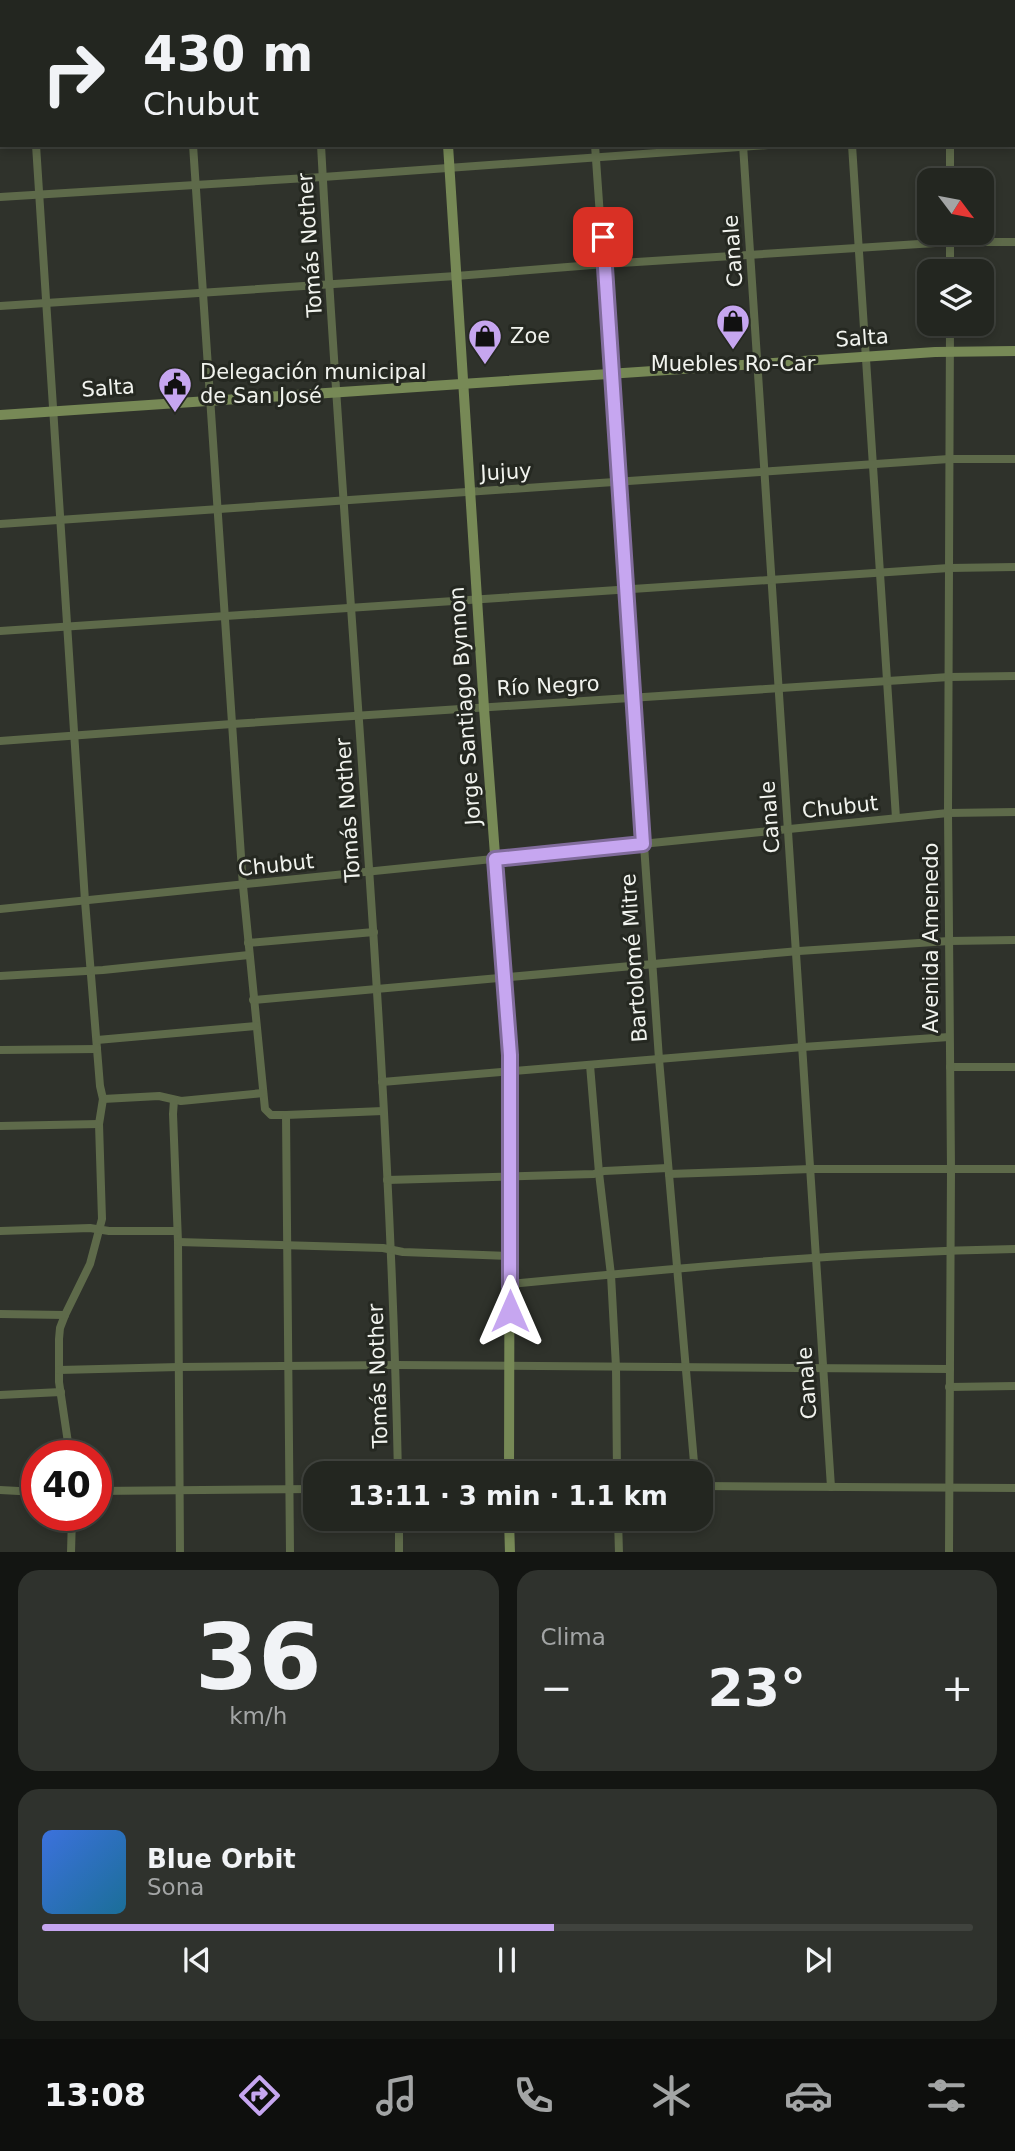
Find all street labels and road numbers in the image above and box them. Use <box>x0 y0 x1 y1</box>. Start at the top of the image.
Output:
street label: Tomás Nother <box>293 172 327 319</box>
street label: Canale <box>719 214 747 288</box>
street label: Salta <box>835 324 889 352</box>
street label: Salta <box>81 374 135 402</box>
street label: Jujuy <box>478 459 532 485</box>
street label: Jorge Santiago Bynnon <box>445 586 485 828</box>
street label: Río Negro <box>496 671 600 701</box>
street label: Tomás Nother <box>331 737 365 884</box>
street label: Canale <box>756 780 784 854</box>
street label: Chubut <box>801 791 879 823</box>
street label: Avenida Amenedo <box>919 843 943 1033</box>
street label: Chubut <box>237 849 315 881</box>
street label: Bartolomé Mitre <box>616 873 652 1043</box>
street label: Tomás Nother <box>363 1303 393 1450</box>
street label: Canale <box>793 1346 821 1420</box>

